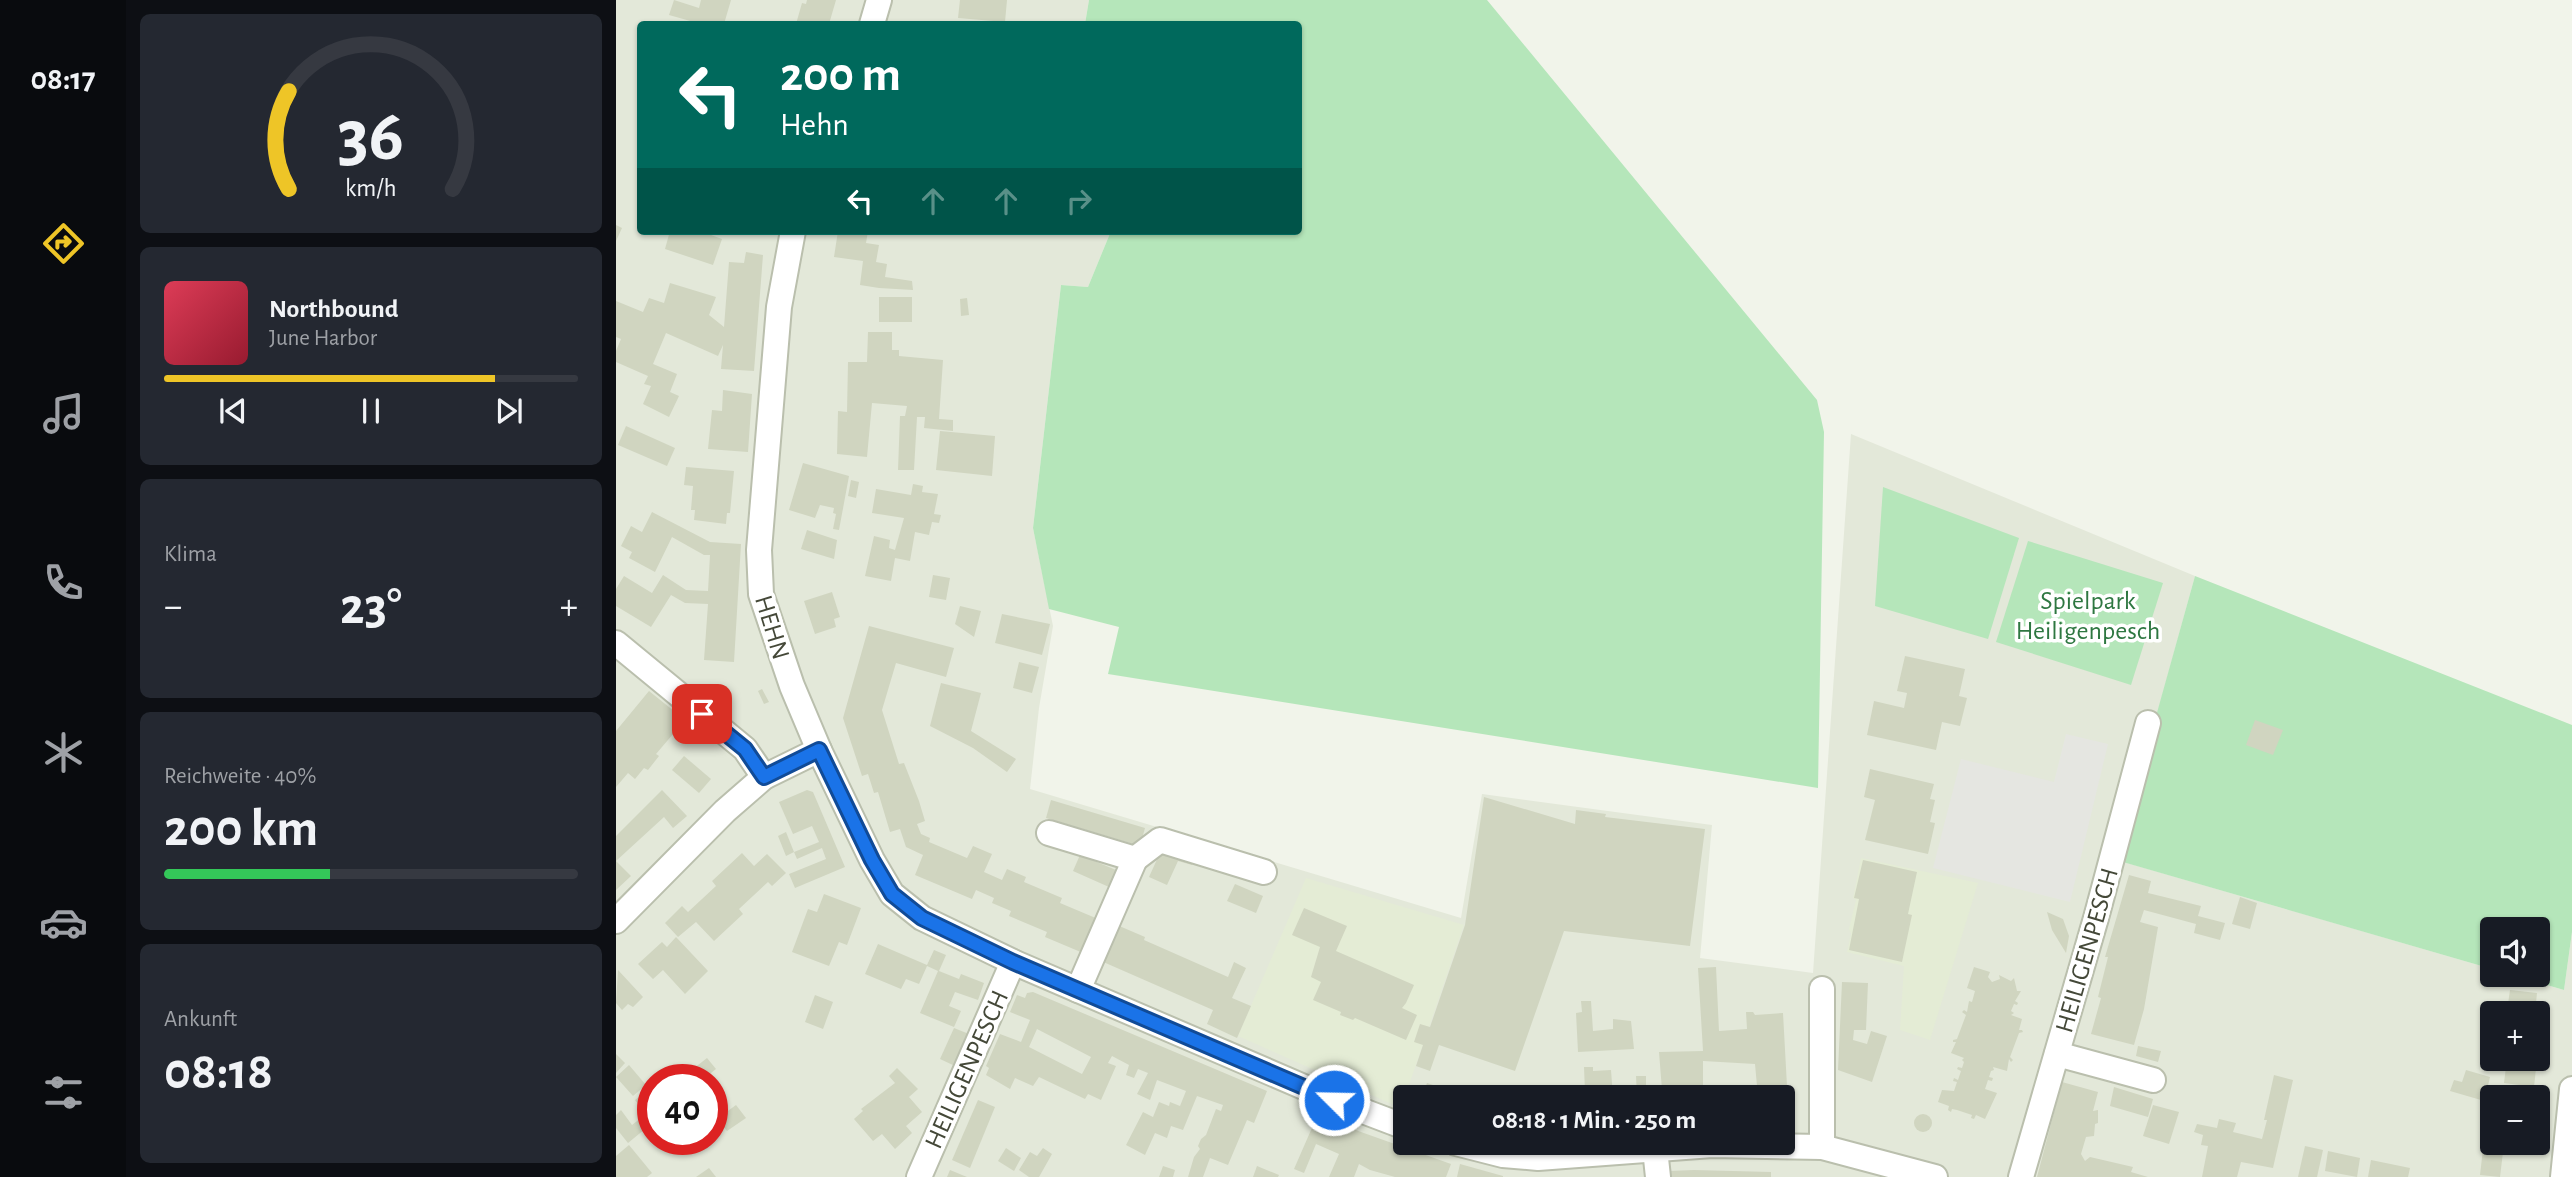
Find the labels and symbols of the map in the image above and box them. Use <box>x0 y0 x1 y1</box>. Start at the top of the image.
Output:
park label: Spielpark Heiligenpesch <box>2016 588 2160 644</box>
street label: HEHN <box>750 592 794 663</box>
pin <box>672 684 732 744</box>
street label: HEILIGENPESCH <box>2051 865 2123 1036</box>
street label: HEILIGENPESCH <box>920 986 1013 1152</box>
position arrow <box>1297 1063 1371 1137</box>
speed limit sign: 40 <box>637 1064 728 1155</box>

